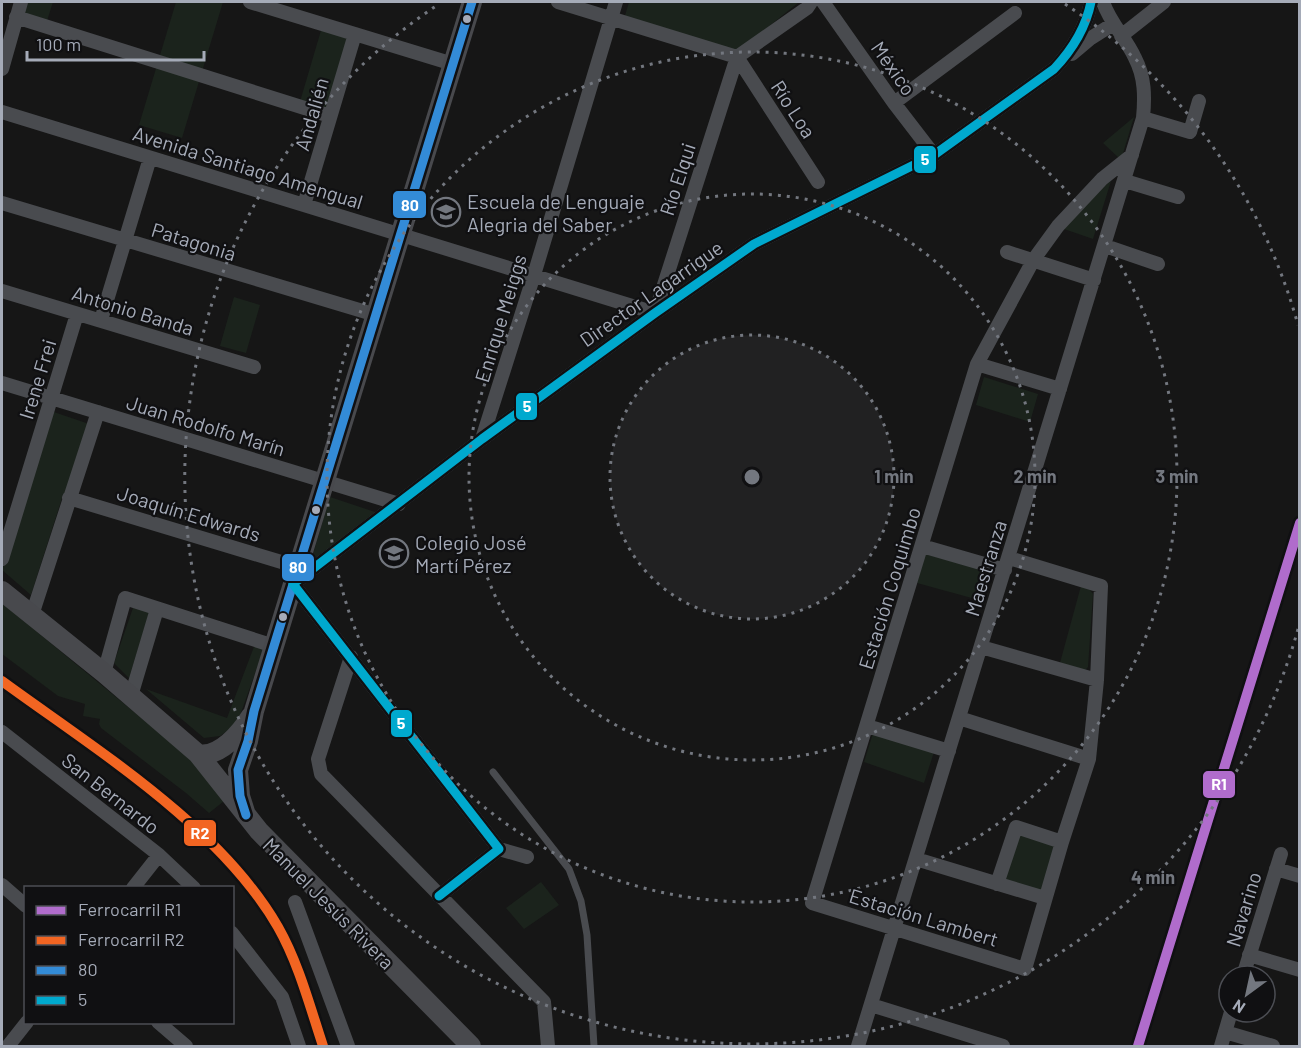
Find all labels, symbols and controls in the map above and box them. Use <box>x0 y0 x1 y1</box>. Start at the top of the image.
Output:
unlabelled marker <box>461 13 473 25</box>
scale bar <box>27 24 204 62</box>
text: 100 m <box>36 33 81 55</box>
street label: México <box>867 36 921 100</box>
street label: Andalién <box>289 75 333 153</box>
street label: Río Loa <box>767 76 821 142</box>
street label: Avenida Santiago Amengual <box>130 121 366 213</box>
street label: Río Elqui <box>654 140 700 218</box>
line badge: 5 <box>913 145 937 174</box>
text: 5 <box>921 149 930 168</box>
place label: Escuela de Lenguaje Alegria del Saber <box>467 189 645 236</box>
line badge: 80 <box>392 190 427 219</box>
text: 80 <box>401 195 419 214</box>
school or university icon: Escuela de Lenguaje Alegria del Saber <box>430 196 462 228</box>
street label: Patagonia <box>149 217 239 265</box>
street label: Director Lagarrigue <box>575 235 727 351</box>
street label: Enrique Meiggs <box>469 251 531 385</box>
street label: Antonio Banda <box>69 280 197 340</box>
street label: Irene Frei <box>13 336 61 422</box>
street label: Juan Rodolfo Marín <box>124 389 288 461</box>
line badge: 5 <box>515 392 538 421</box>
text: 5 <box>523 396 532 415</box>
text: 1 min <box>874 465 914 487</box>
text: 2 min <box>1013 465 1057 487</box>
text: 3 min <box>1156 465 1198 487</box>
centre of rings <box>742 467 762 487</box>
street label: Joaquín Edwards <box>114 480 264 546</box>
unlabelled marker <box>310 504 322 516</box>
street label: Estación Coquimbo <box>853 504 925 672</box>
street label: Maestranza <box>959 517 1011 619</box>
place label: Colegio José Martí Pérez <box>415 530 527 577</box>
school or university icon: Colegio José Martí Pérez <box>378 537 410 569</box>
line badge: 80 <box>281 553 315 582</box>
text: 80 <box>289 557 307 576</box>
unlabelled marker <box>277 611 289 623</box>
line badge: 5 <box>390 709 413 738</box>
text: 5 <box>397 713 406 732</box>
street label: San Bernardo <box>57 747 165 839</box>
line badge: R1 <box>1202 770 1236 799</box>
text: R1 <box>1211 774 1227 793</box>
line badge: R2 <box>183 819 217 847</box>
text: R2 <box>191 823 209 842</box>
street label: Manuel Jesús Rivera <box>258 832 400 974</box>
text: 4 min <box>1131 866 1175 888</box>
street label: Navarino <box>1220 869 1266 949</box>
street label: Estación Lambert <box>847 883 1001 951</box>
legend <box>24 886 234 1024</box>
text: Ferrocarril R1 <box>78 898 181 920</box>
text: Ferrocarril R2 <box>78 928 185 950</box>
text: 80 <box>78 958 98 980</box>
north arrow <box>1217 964 1277 1024</box>
text: 5 <box>78 988 87 1010</box>
text: N <box>1229 996 1248 1018</box>

